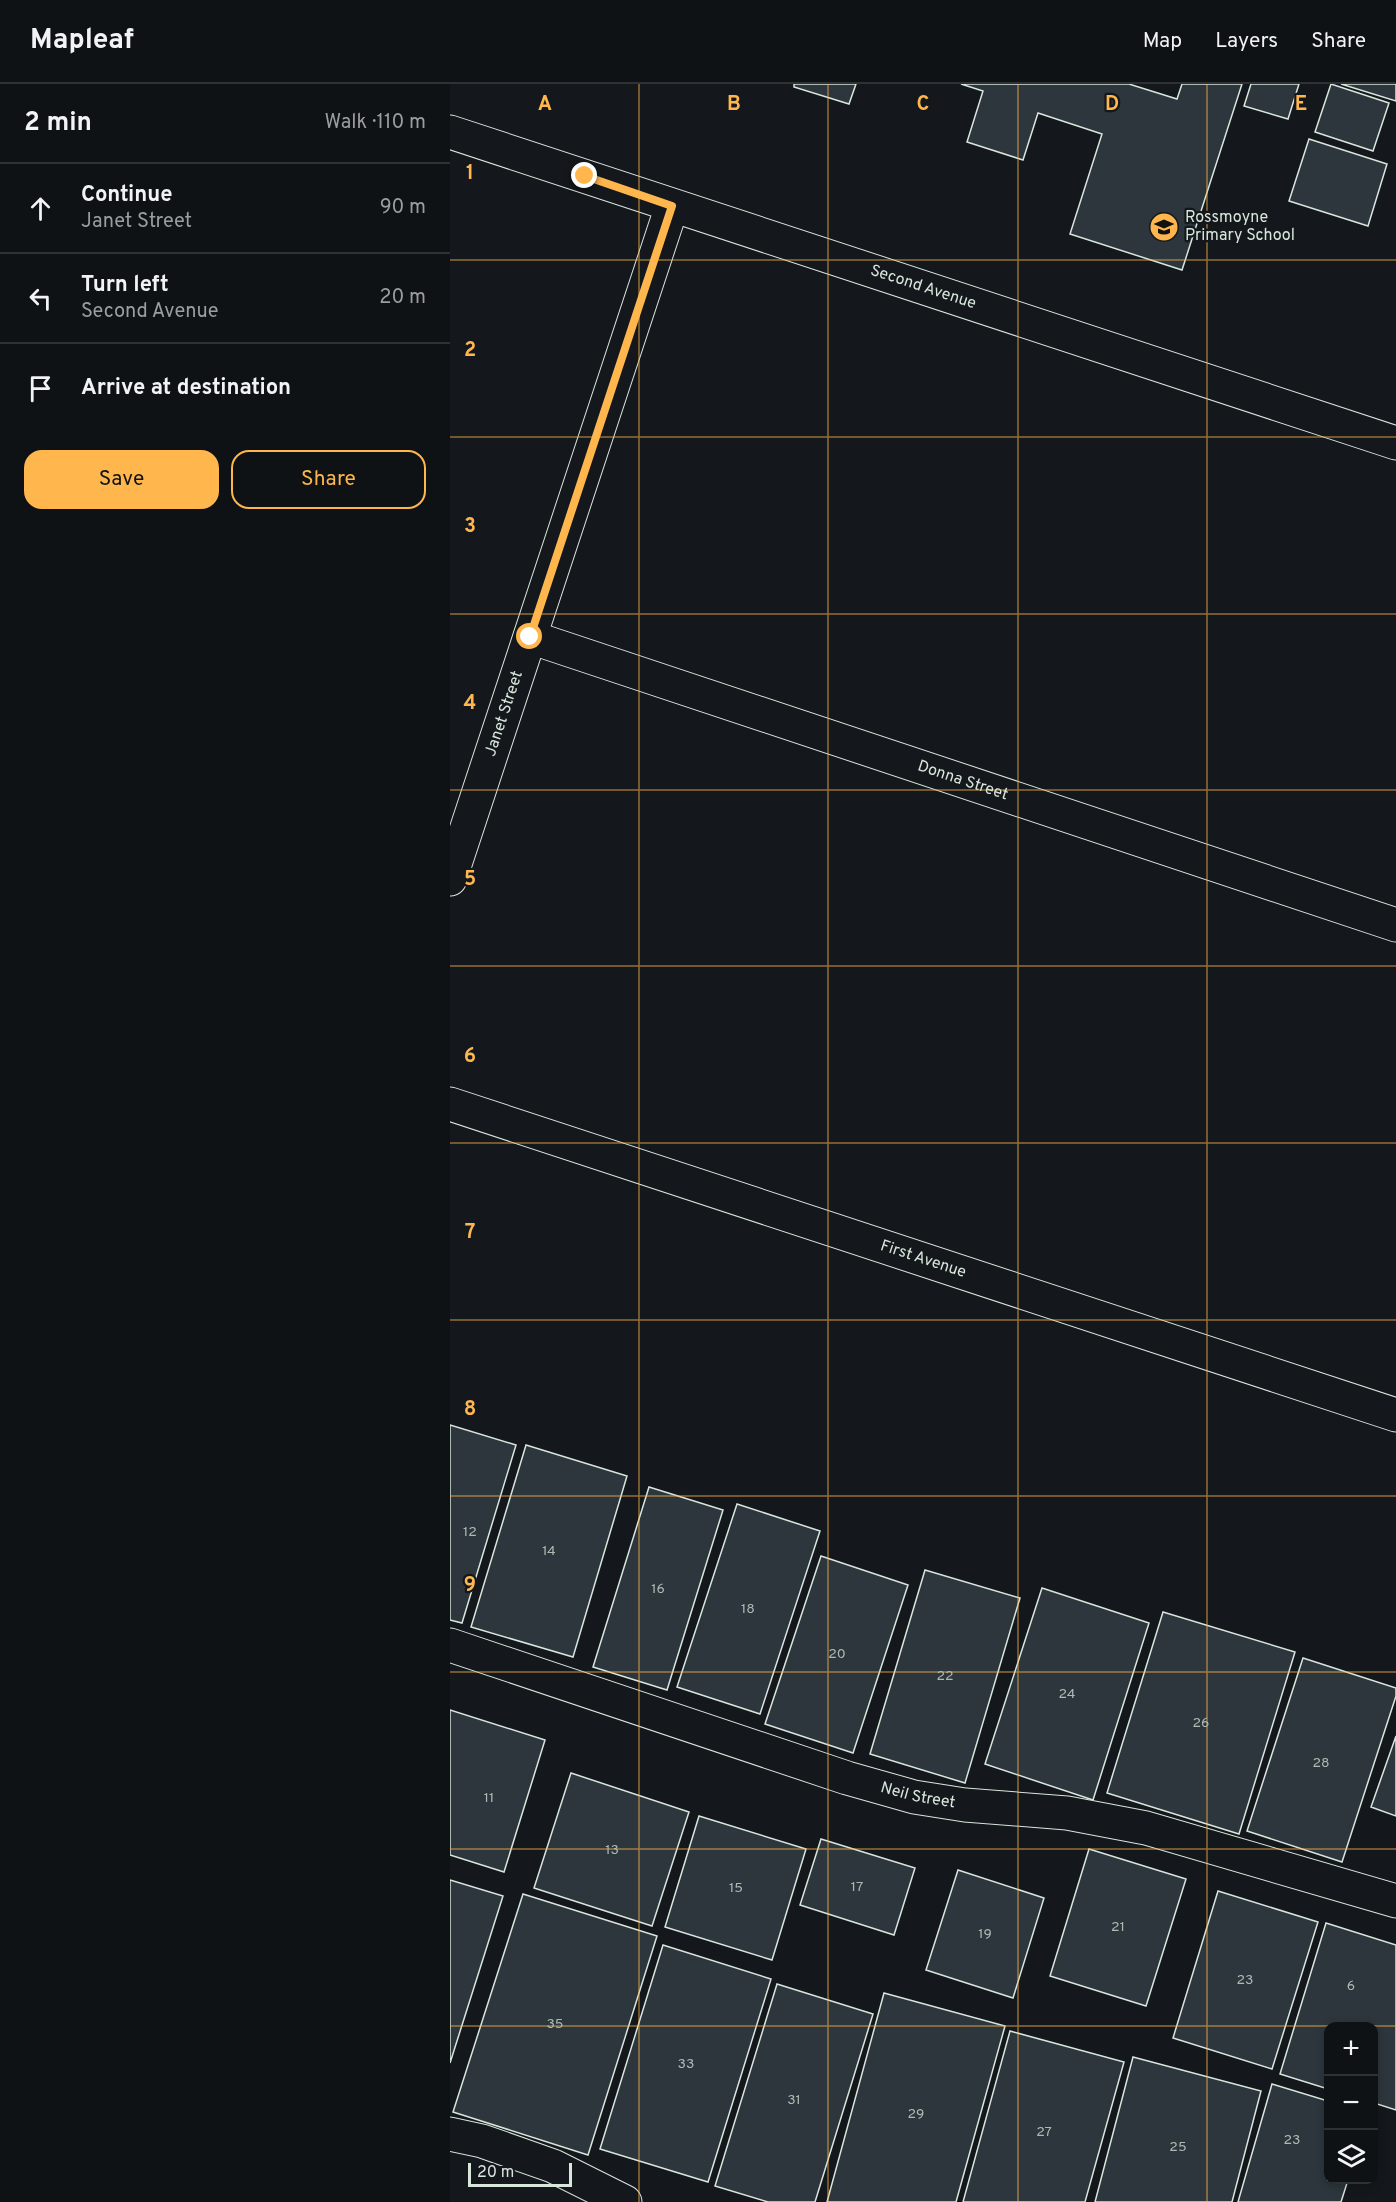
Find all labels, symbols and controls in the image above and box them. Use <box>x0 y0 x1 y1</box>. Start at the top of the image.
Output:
text: Mapleaf <box>30 23 134 59</box>
text: Map <box>1143 28 1182 55</box>
text: Layers <box>1215 28 1278 55</box>
text: Share <box>1311 28 1366 55</box>
text: A <box>538 92 552 118</box>
text: B <box>727 92 741 118</box>
text: C <box>917 92 929 118</box>
text: D <box>1105 92 1119 118</box>
text: E <box>1295 92 1307 118</box>
text: 2 min <box>24 107 92 140</box>
text: Walk · 110 m <box>325 110 426 136</box>
text: 1 <box>466 161 474 187</box>
route end <box>571 162 597 188</box>
text: Continue <box>81 182 172 209</box>
icon: ahead <box>24 192 57 225</box>
text: 90 m <box>380 195 426 221</box>
place label: Rossmoyne Primary School <box>1185 208 1295 246</box>
text: Janet Street <box>81 209 192 235</box>
school or university icon: Rossmoyne Primary School <box>1148 211 1180 243</box>
street label: Second Avenue <box>868 261 979 314</box>
text: Turn left <box>81 272 169 299</box>
icon: left <box>24 282 57 315</box>
text: 20 m <box>379 285 426 311</box>
text: Second Avenue <box>81 299 219 325</box>
text: 2 <box>464 338 476 364</box>
icon: arrive <box>24 372 57 405</box>
text: Arrive at destination <box>81 375 291 402</box>
button: Save <box>24 450 219 509</box>
button: Share <box>231 450 426 509</box>
text: 3 <box>464 514 476 540</box>
route start <box>516 623 542 649</box>
street label: Janet Street <box>481 668 528 759</box>
text: 4 <box>464 691 476 717</box>
street label: Donna Street <box>915 757 1011 805</box>
text: 5 <box>464 867 476 893</box>
text: 6 <box>464 1044 476 1070</box>
text: 7 <box>465 1220 475 1246</box>
street label: First Avenue <box>878 1236 969 1283</box>
text: 8 <box>464 1397 476 1423</box>
house number: 12 <box>463 1524 477 1541</box>
house number: 14 <box>542 1543 556 1560</box>
text: 9 <box>464 1573 476 1599</box>
house number: 16 <box>651 1581 665 1598</box>
house number: 18 <box>741 1601 755 1618</box>
house number: 20 <box>828 1646 846 1663</box>
house number: 22 <box>936 1668 954 1685</box>
house number: 24 <box>1058 1686 1076 1703</box>
house number: 26 <box>1193 1715 1209 1732</box>
house number: 28 <box>1312 1755 1330 1772</box>
street label: Neil Street <box>878 1778 957 1813</box>
house number: 11 <box>484 1790 494 1807</box>
house number: 13 <box>605 1842 619 1859</box>
house number: 17 <box>851 1879 863 1896</box>
house number: 15 <box>729 1880 743 1897</box>
house number: 21 <box>1111 1919 1125 1936</box>
house number: 19 <box>978 1926 992 1943</box>
house number: 23 <box>1237 1972 1254 1989</box>
house number: 6 <box>1347 1978 1355 1995</box>
house number: 35 <box>546 2016 564 2033</box>
map controls <box>1324 2022 1378 2184</box>
button: + <box>1324 2022 1378 2076</box>
house number: 33 <box>678 2056 694 2073</box>
button: − <box>1324 2076 1378 2130</box>
house number: 31 <box>787 2092 801 2109</box>
house number: 29 <box>908 2106 924 2123</box>
house number: 27 <box>1036 2124 1052 2141</box>
button: layers <box>1324 2130 1378 2184</box>
house number: 23 <box>1284 2132 1301 2149</box>
house number: 25 <box>1169 2139 1187 2156</box>
scale bar <box>468 2160 572 2188</box>
text: 20 m <box>477 2163 514 2183</box>

